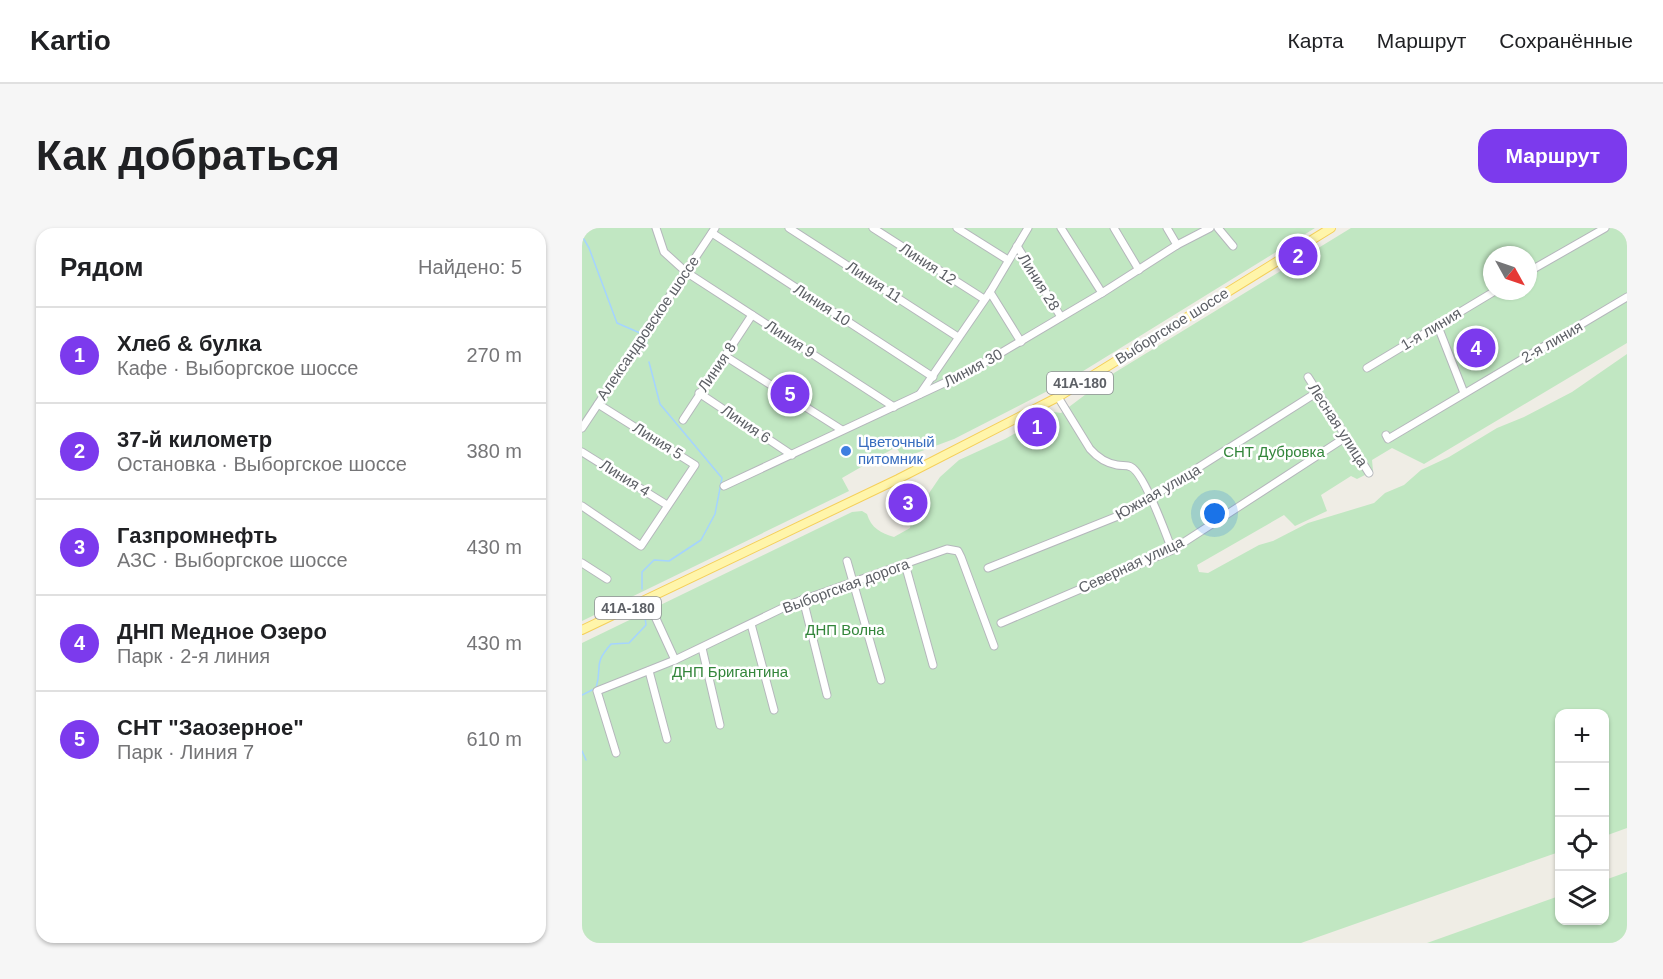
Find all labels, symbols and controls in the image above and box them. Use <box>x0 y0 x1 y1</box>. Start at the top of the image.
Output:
text: Kartio <box>30 25 111 56</box>
text: Карта <box>1288 29 1344 52</box>
text: Маршрут <box>1377 29 1466 52</box>
text: Сохранённые <box>1499 29 1633 52</box>
button: Маршрут <box>1478 129 1627 183</box>
text: Как добраться <box>36 132 340 179</box>
pin: 2 <box>1278 234 1318 279</box>
street label: Линия 12 <box>897 239 960 288</box>
north arrow <box>1483 246 1537 300</box>
street label: Линия 28 <box>1015 250 1064 313</box>
text: Рядом <box>60 252 143 282</box>
street label: Александровское шоссе <box>593 252 702 403</box>
text: Найдено: 5 <box>418 256 522 278</box>
street label: Линия 11 <box>843 257 905 306</box>
street label: Линия 10 <box>791 280 854 329</box>
street label: Выборгское шоссе <box>1112 284 1231 367</box>
street label: 1-я линия <box>1397 304 1464 353</box>
street label: Линия 9 <box>762 316 818 361</box>
street label: 2-я линия <box>1518 317 1585 366</box>
pin: 4 <box>1456 326 1496 370</box>
text: Хлеб & булка <box>117 331 261 356</box>
street label: Линия 8 <box>694 339 739 394</box>
text: 1 <box>74 344 85 366</box>
text: 270 m <box>466 344 522 366</box>
street label: Линия 30 <box>941 345 1005 390</box>
text: Кафе · Выборгское шоссе <box>117 357 358 379</box>
pin: 5 <box>770 372 810 416</box>
road number: 41А-180 <box>1047 372 1113 394</box>
street label: Лесная улица <box>1305 380 1372 470</box>
street label: Линия 6 <box>719 401 774 446</box>
pin: 1 <box>1018 404 1056 450</box>
street label: Линия 5 <box>630 419 686 462</box>
text: 37-й километр <box>117 427 272 452</box>
place label: Цветочный питомник <box>858 433 935 467</box>
text: 2 <box>74 440 85 462</box>
text: 380 m <box>466 440 522 462</box>
park label: СНТ Дубровка <box>1223 443 1325 460</box>
marker: Цветочный питомник <box>839 444 853 458</box>
text: Остановка · Выборгское шоссе <box>117 453 407 475</box>
street label: Линия 4 <box>597 456 653 499</box>
street label: Южная улица <box>1112 460 1204 523</box>
pin: 3 <box>888 480 928 526</box>
your location <box>1200 499 1229 528</box>
text: Газпромнефть <box>117 523 278 548</box>
street label: Северная улица <box>1076 533 1187 596</box>
text: 3 <box>74 536 85 558</box>
text: 430 m <box>466 536 522 558</box>
text: АЗС · Выборгское шоссе <box>117 549 348 571</box>
street label: Выборгская дорога <box>780 554 912 616</box>
road number: 41А-180 <box>595 597 661 619</box>
text: ДНП Медное Озеро <box>117 619 327 644</box>
park label: ДНП Волна <box>805 621 885 638</box>
text: 4 <box>74 632 85 654</box>
text: 430 m <box>466 632 522 654</box>
text: Парк · 2-я линия <box>117 645 270 667</box>
park label: ДНП Бригантина <box>672 663 789 680</box>
map controls <box>1555 709 1609 925</box>
button: + <box>1555 709 1609 763</box>
text: СНТ "Заозерное" <box>117 715 304 740</box>
text: 5 <box>74 728 85 750</box>
text: 610 m <box>466 728 522 750</box>
text: Парк · Линия 7 <box>117 741 254 763</box>
button: − <box>1555 763 1609 817</box>
button: locate <box>1555 817 1609 871</box>
button: layers <box>1555 871 1609 925</box>

